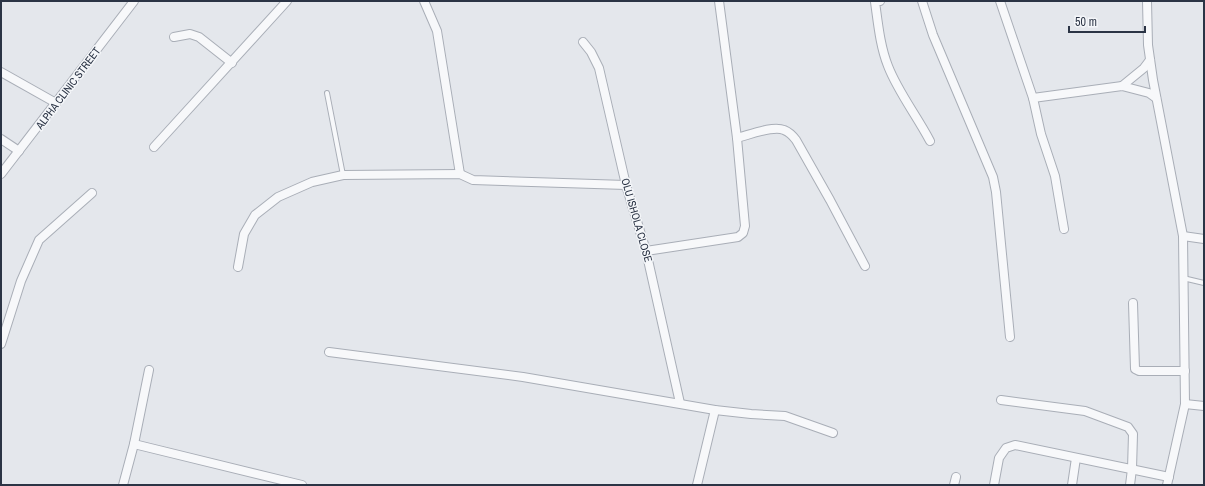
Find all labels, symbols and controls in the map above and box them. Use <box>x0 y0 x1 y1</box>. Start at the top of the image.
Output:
scale bar <box>1069 8 1145 34</box>
text: 50 m <box>1075 14 1097 30</box>
street label: ALPHA CLINIC STREET <box>32 44 104 133</box>
street label: OLU ISHOLA CLOSE <box>618 176 656 264</box>

